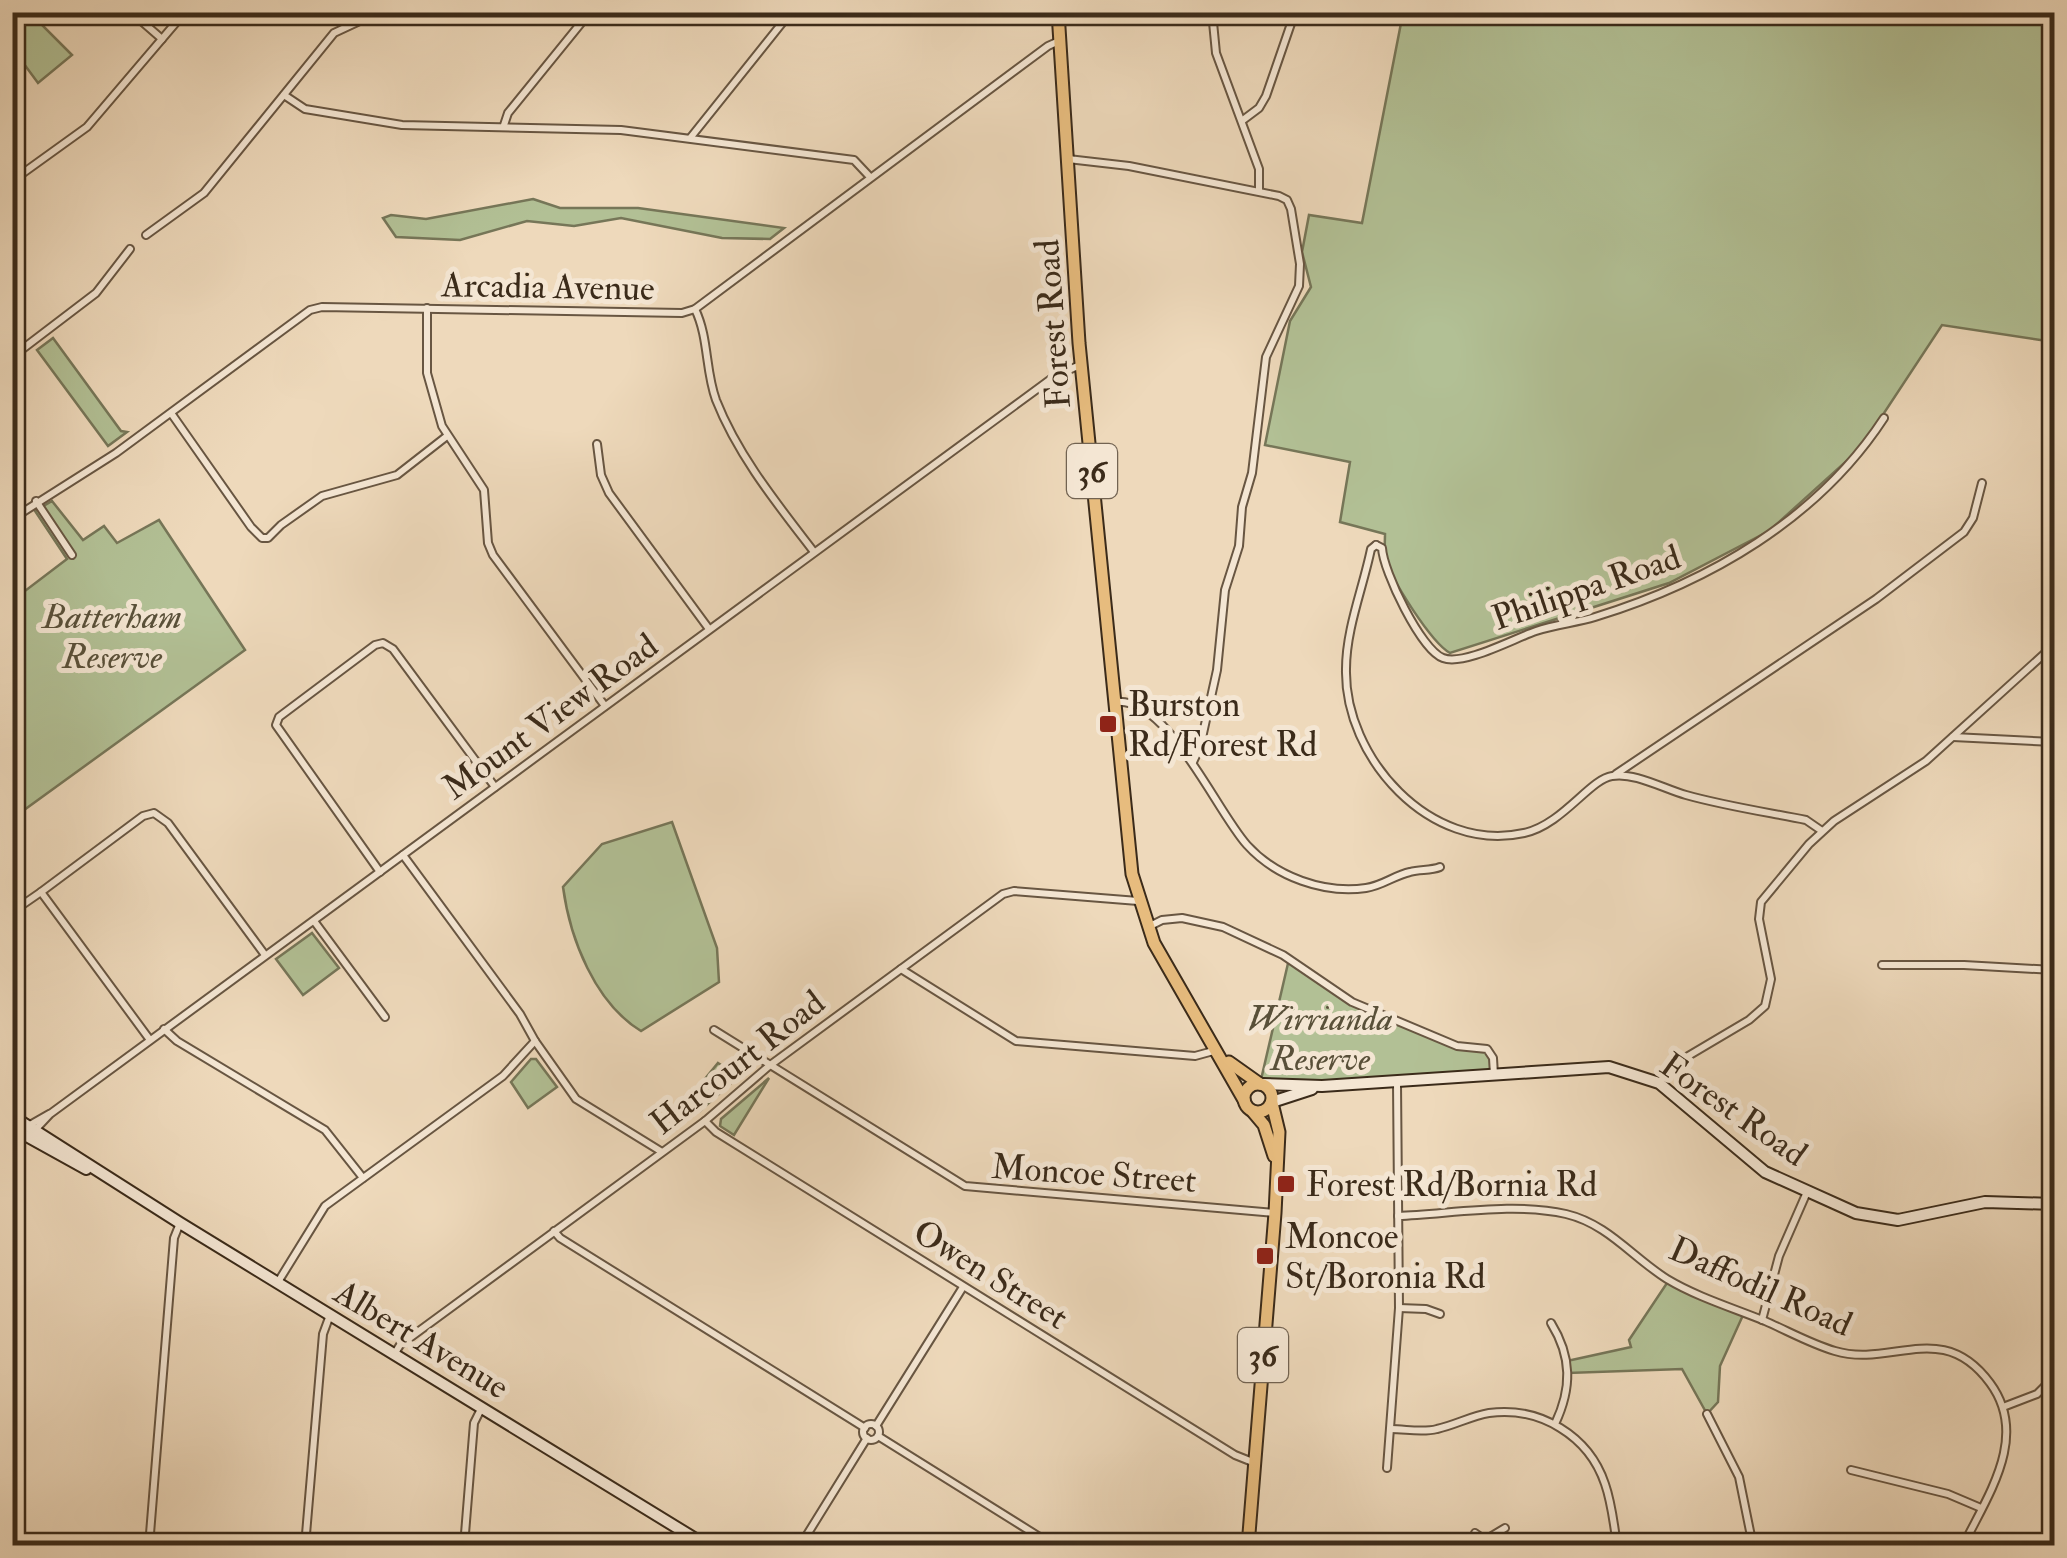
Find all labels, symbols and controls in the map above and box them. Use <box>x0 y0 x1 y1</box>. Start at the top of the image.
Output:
street label: Forest Road <box>1025 238 1081 410</box>
street label: Arcadia Avenue <box>440 263 655 311</box>
road number: 36 <box>1067 444 1117 498</box>
street label: Philippa Road <box>1486 535 1686 641</box>
park label: Batterham Reserve <box>40 595 182 679</box>
street label: Mount View Road <box>434 624 667 810</box>
place label: Burston Rd/Forest Rd <box>1128 683 1317 767</box>
marker: Burston Rd/Forest Rd <box>1097 713 1119 735</box>
street label: Harcourt Road <box>641 981 834 1145</box>
park label: Wirrianda Reserve <box>1247 997 1393 1081</box>
street label: Forest Road <box>1651 1043 1815 1176</box>
street label: Moncoe Street <box>990 1145 1198 1203</box>
place label: Forest Rd/Bornia Rd <box>1306 1163 1597 1207</box>
marker: Forest Rd/Bornia Rd <box>1275 1173 1297 1195</box>
street label: Owen Street <box>905 1210 1076 1340</box>
place label: Moncoe St/Boronia Rd <box>1285 1215 1486 1299</box>
street label: Daffodil Road <box>1662 1227 1859 1347</box>
marker: Moncoe St/Boronia Rd <box>1254 1245 1276 1267</box>
street label: Albert Avenue <box>325 1270 517 1409</box>
road number: 36 <box>1238 1328 1288 1382</box>

